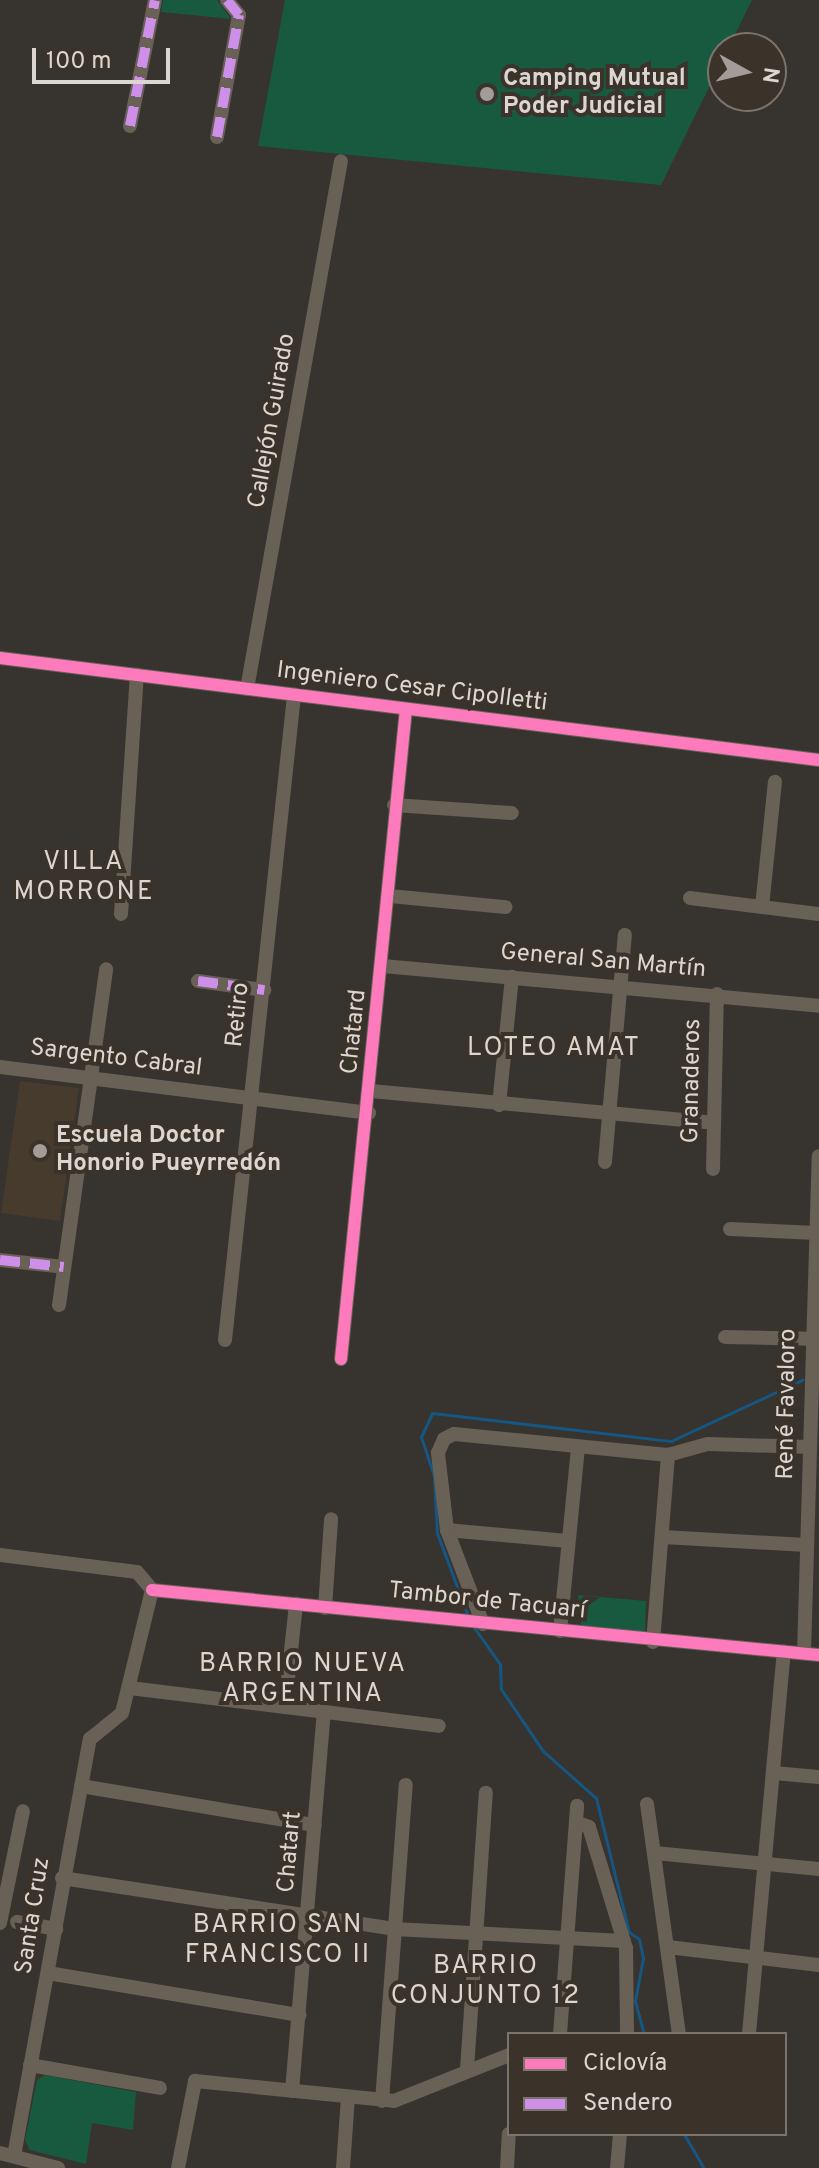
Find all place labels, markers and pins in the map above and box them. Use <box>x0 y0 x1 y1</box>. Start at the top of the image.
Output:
place label: Camping Mutual Poder Judicial <box>503 66 686 122</box>
marker: Camping Mutual Poder Judicial <box>478 85 496 103</box>
place label: Escuela Doctor Honorio Pueyrredón <box>56 1123 281 1179</box>
marker: Escuela Doctor Honorio Pueyrredón <box>31 1142 49 1160</box>

